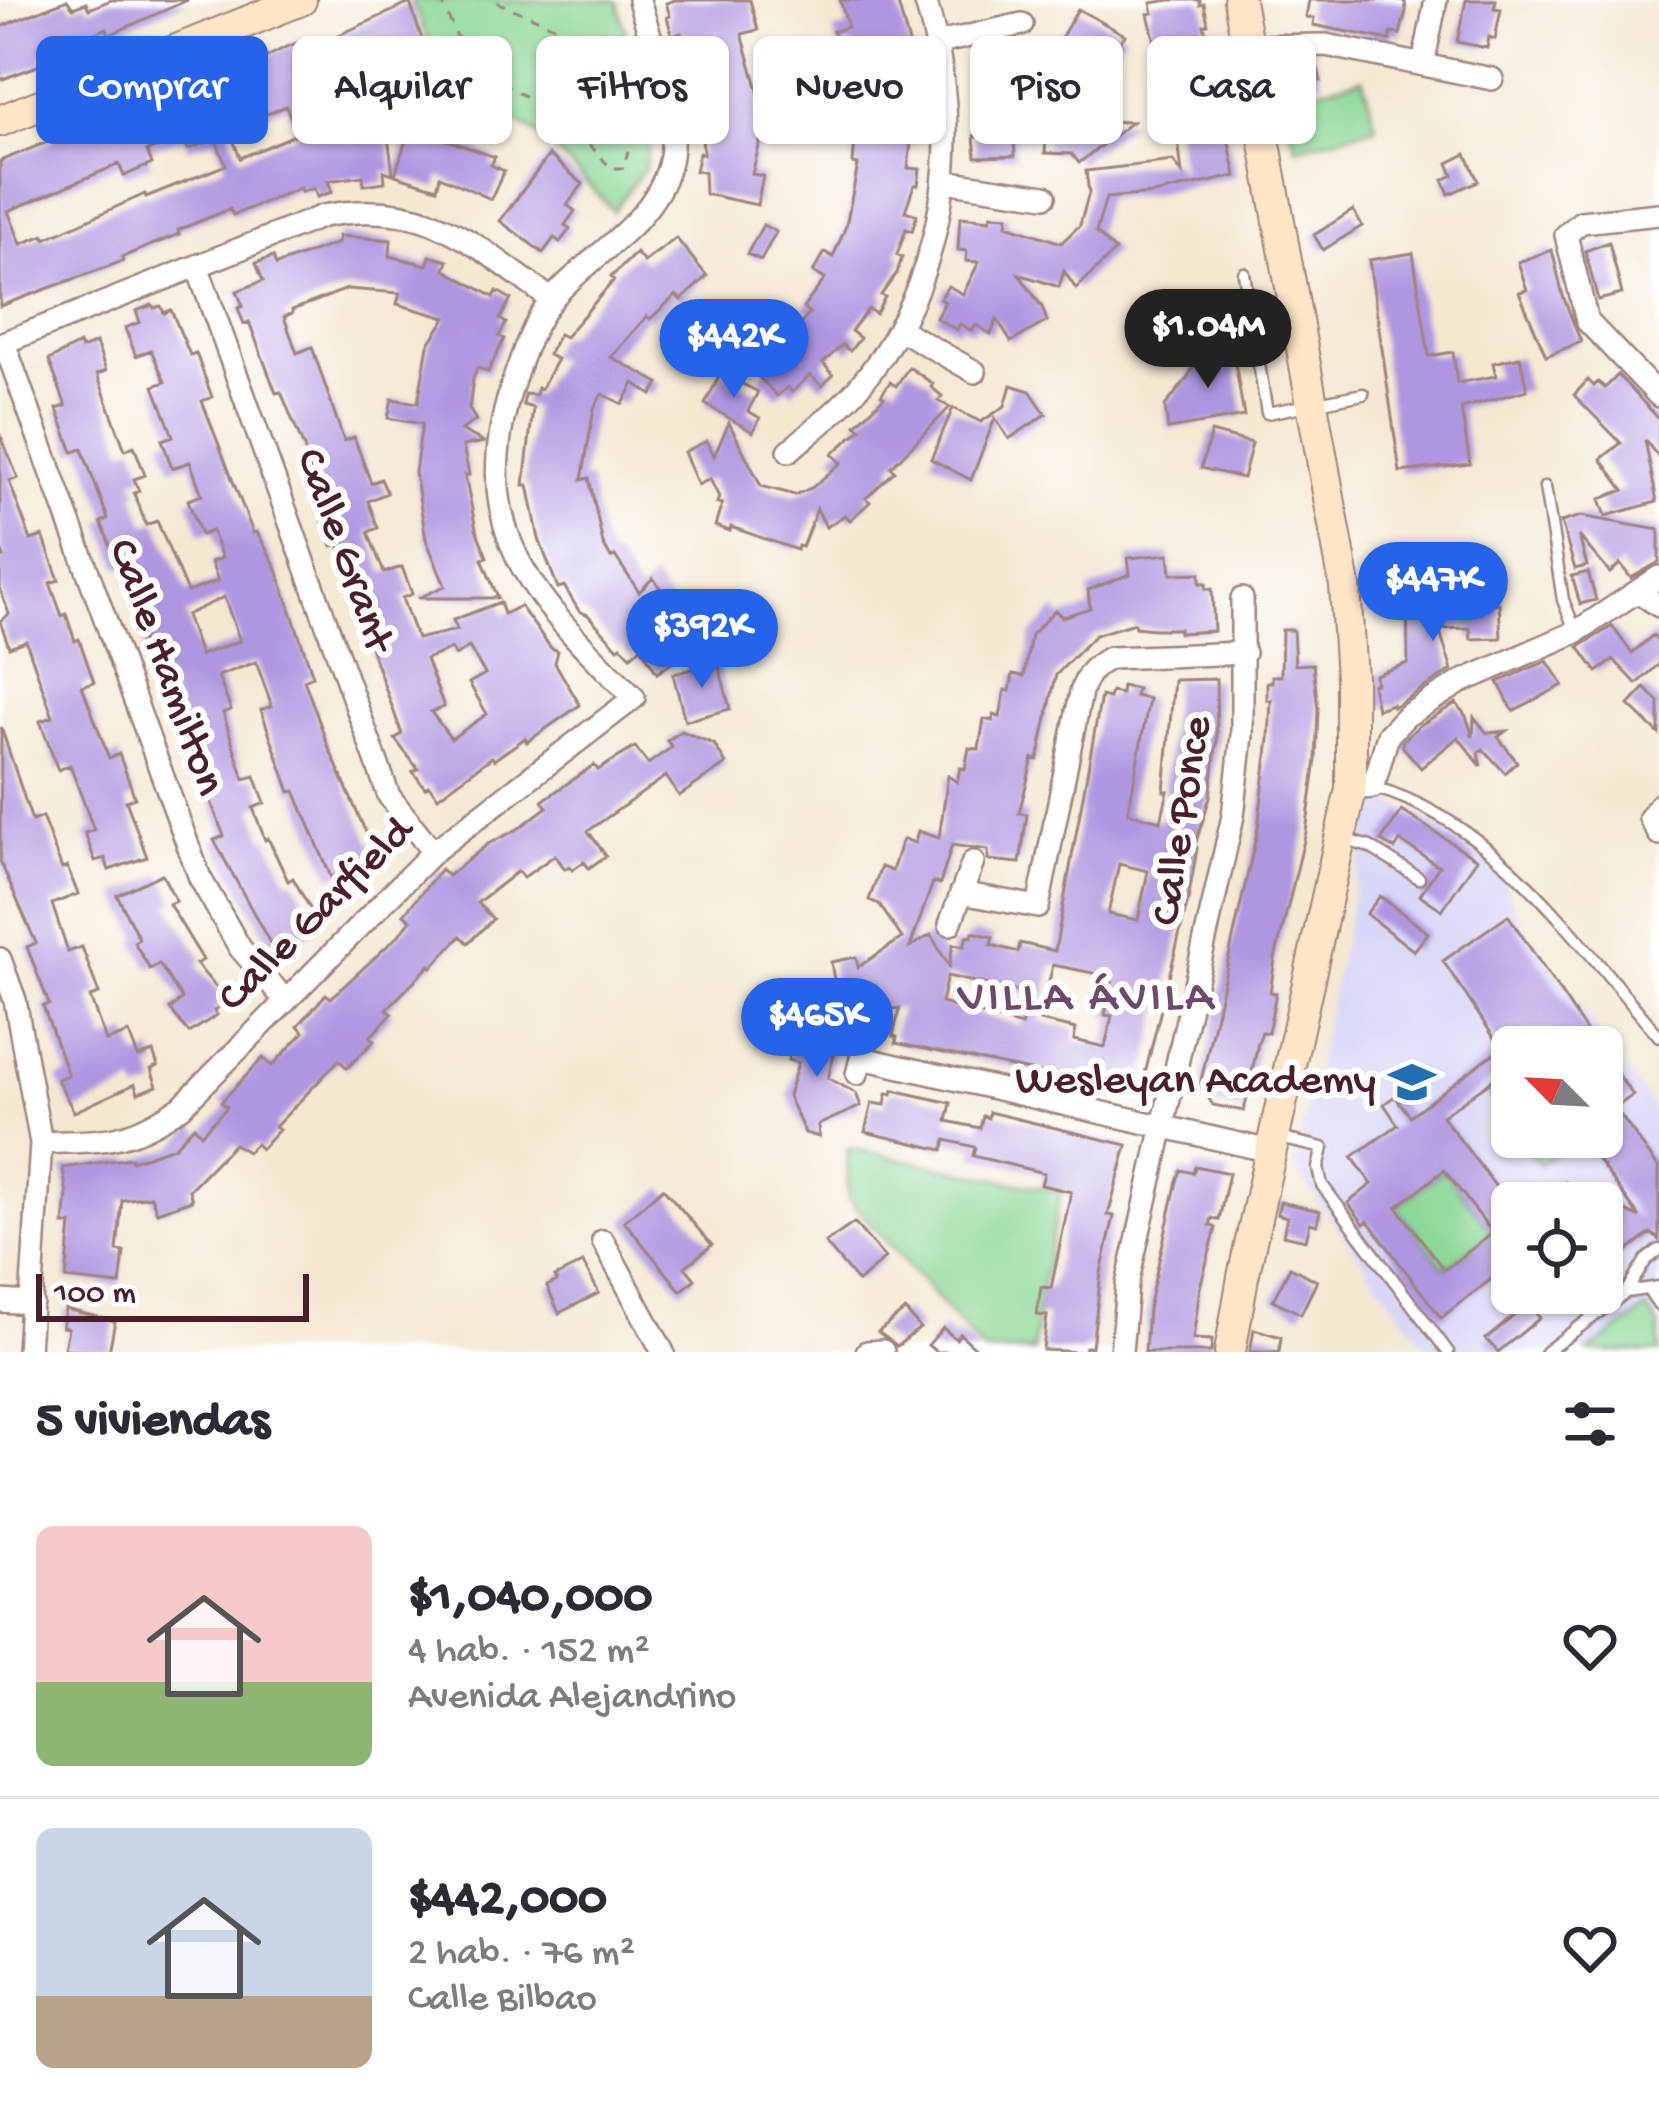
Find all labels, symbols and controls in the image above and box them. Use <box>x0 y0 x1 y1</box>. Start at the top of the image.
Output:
chip: Comprar <box>36 36 268 144</box>
chip: Alquilar <box>292 36 512 144</box>
chip: Filtros <box>536 36 729 144</box>
chip: Nuevo <box>753 36 946 144</box>
chip: Piso <box>970 36 1123 144</box>
chip: Casa <box>1147 36 1316 144</box>
pin: $1.04M <box>1110 289 1306 391</box>
pin: $442K <box>650 299 818 401</box>
text: $1.04M <box>1151 305 1265 351</box>
text: $442K <box>686 315 782 361</box>
street label: Calle Grant <box>281 442 404 663</box>
street label: Calle Hamilton <box>93 533 235 803</box>
pin: $447K <box>1349 542 1517 644</box>
text: $447K <box>1385 558 1481 604</box>
pin: $392K <box>618 589 786 691</box>
text: $392K <box>653 605 751 651</box>
street label: Calle Ponce <box>1141 712 1227 929</box>
street label: Calle Garfield <box>208 804 429 1025</box>
district label: VILLA ÁVILA <box>957 971 1216 1028</box>
pin: $465K <box>733 978 901 1080</box>
text: $465K <box>768 994 866 1040</box>
north arrow <box>1491 1026 1623 1158</box>
map controls <box>1491 1026 1623 1314</box>
place label: Wesleyan Academy <box>1015 1056 1376 1109</box>
school or university icon: Wesleyan Academy <box>1387 1057 1437 1107</box>
button: locate <box>1491 1182 1623 1314</box>
scale bar <box>36 1268 309 1321</box>
text: 100 m <box>54 1276 136 1314</box>
icon: filters <box>1557 1391 1623 1457</box>
text: 5 viviendas <box>36 1394 270 1454</box>
text: $1,040,000 <box>408 1570 652 1630</box>
icon: home <box>132 1574 276 1718</box>
icon: heart <box>1557 1613 1623 1679</box>
text: 4 hab. · 152 m² <box>408 1630 650 1676</box>
text: Avenida Alejandrino <box>408 1676 736 1722</box>
text: $442,000 <box>408 1872 607 1932</box>
icon: home <box>132 1876 276 2020</box>
icon: heart <box>1557 1915 1623 1981</box>
text: 2 hab. · 76 m² <box>408 1932 635 1978</box>
text: Calle Bilbao <box>408 1978 597 2024</box>

